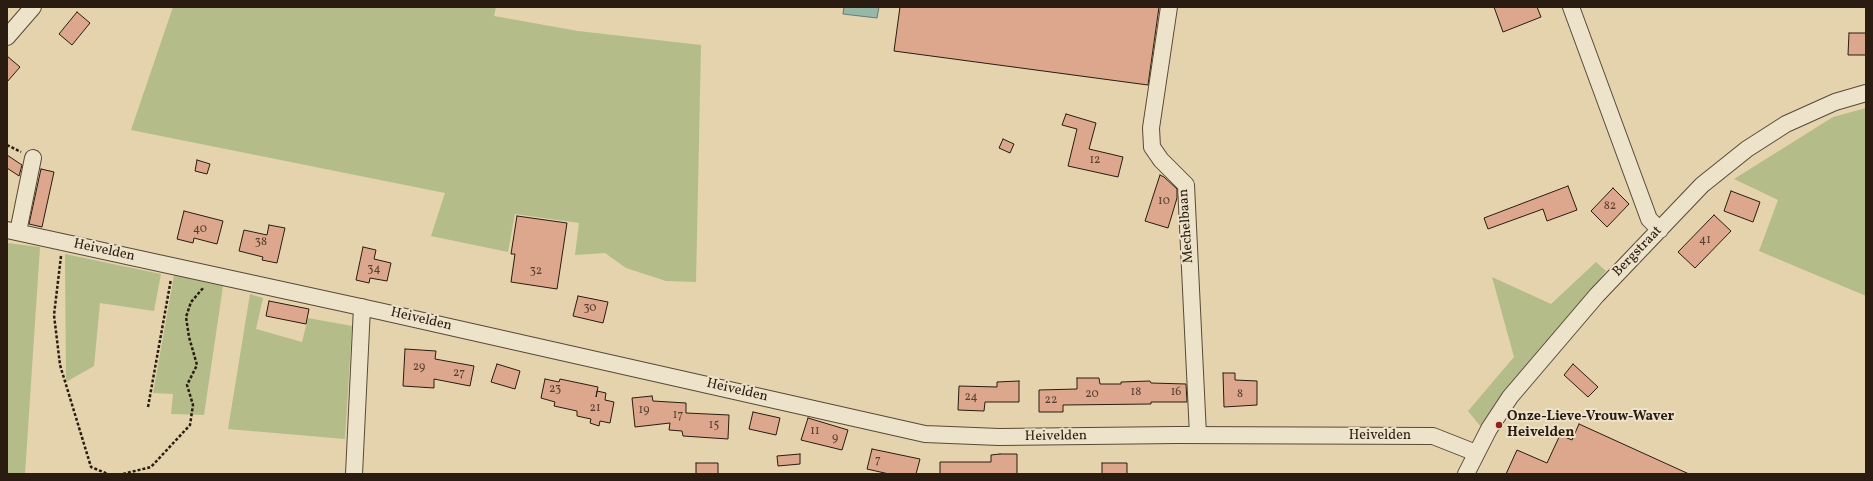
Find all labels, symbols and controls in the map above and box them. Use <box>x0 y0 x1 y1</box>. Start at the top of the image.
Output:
house number: 12 <box>1089 154 1101 168</box>
street label: Mechelbaan <box>1176 188 1198 264</box>
house number: 10 <box>1158 195 1170 209</box>
house number: 82 <box>1604 200 1616 214</box>
house number: 40 <box>193 223 207 237</box>
street label: Bergstraat <box>1610 223 1666 281</box>
house number: 41 <box>1699 234 1711 248</box>
street label: Heivelden <box>72 236 136 266</box>
house number: 38 <box>255 236 267 250</box>
house number: 34 <box>367 263 381 277</box>
house number: 32 <box>530 265 542 279</box>
house number: 30 <box>583 302 597 316</box>
street label: Heivelden <box>389 305 453 335</box>
house number: 29 <box>413 361 425 375</box>
house number: 27 <box>453 367 465 381</box>
street label: Heivelden <box>705 376 769 406</box>
house number: 23 <box>549 383 561 397</box>
house number: 18 <box>1131 386 1141 400</box>
house number: 16 <box>1171 386 1181 400</box>
house number: 20 <box>1085 388 1099 402</box>
house number: 8 <box>1237 388 1243 402</box>
house number: 24 <box>964 391 978 405</box>
house number: 22 <box>1045 394 1057 408</box>
house number: 21 <box>589 402 601 416</box>
house number: 19 <box>639 404 649 418</box>
house number: 17 <box>673 409 683 423</box>
place label: Onze-Lieve-Vrouw-Waver Heivelden <box>1507 409 1674 442</box>
house number: 15 <box>709 419 719 433</box>
marker: Onze-Lieve-Vrouw-Waver Heivelden <box>1494 420 1504 430</box>
house number: 11 <box>810 425 820 439</box>
street label: Heivelden <box>1025 428 1087 446</box>
street label: Heivelden <box>1349 428 1411 444</box>
house number: 9 <box>832 432 838 446</box>
house number: 7 <box>875 454 881 468</box>

